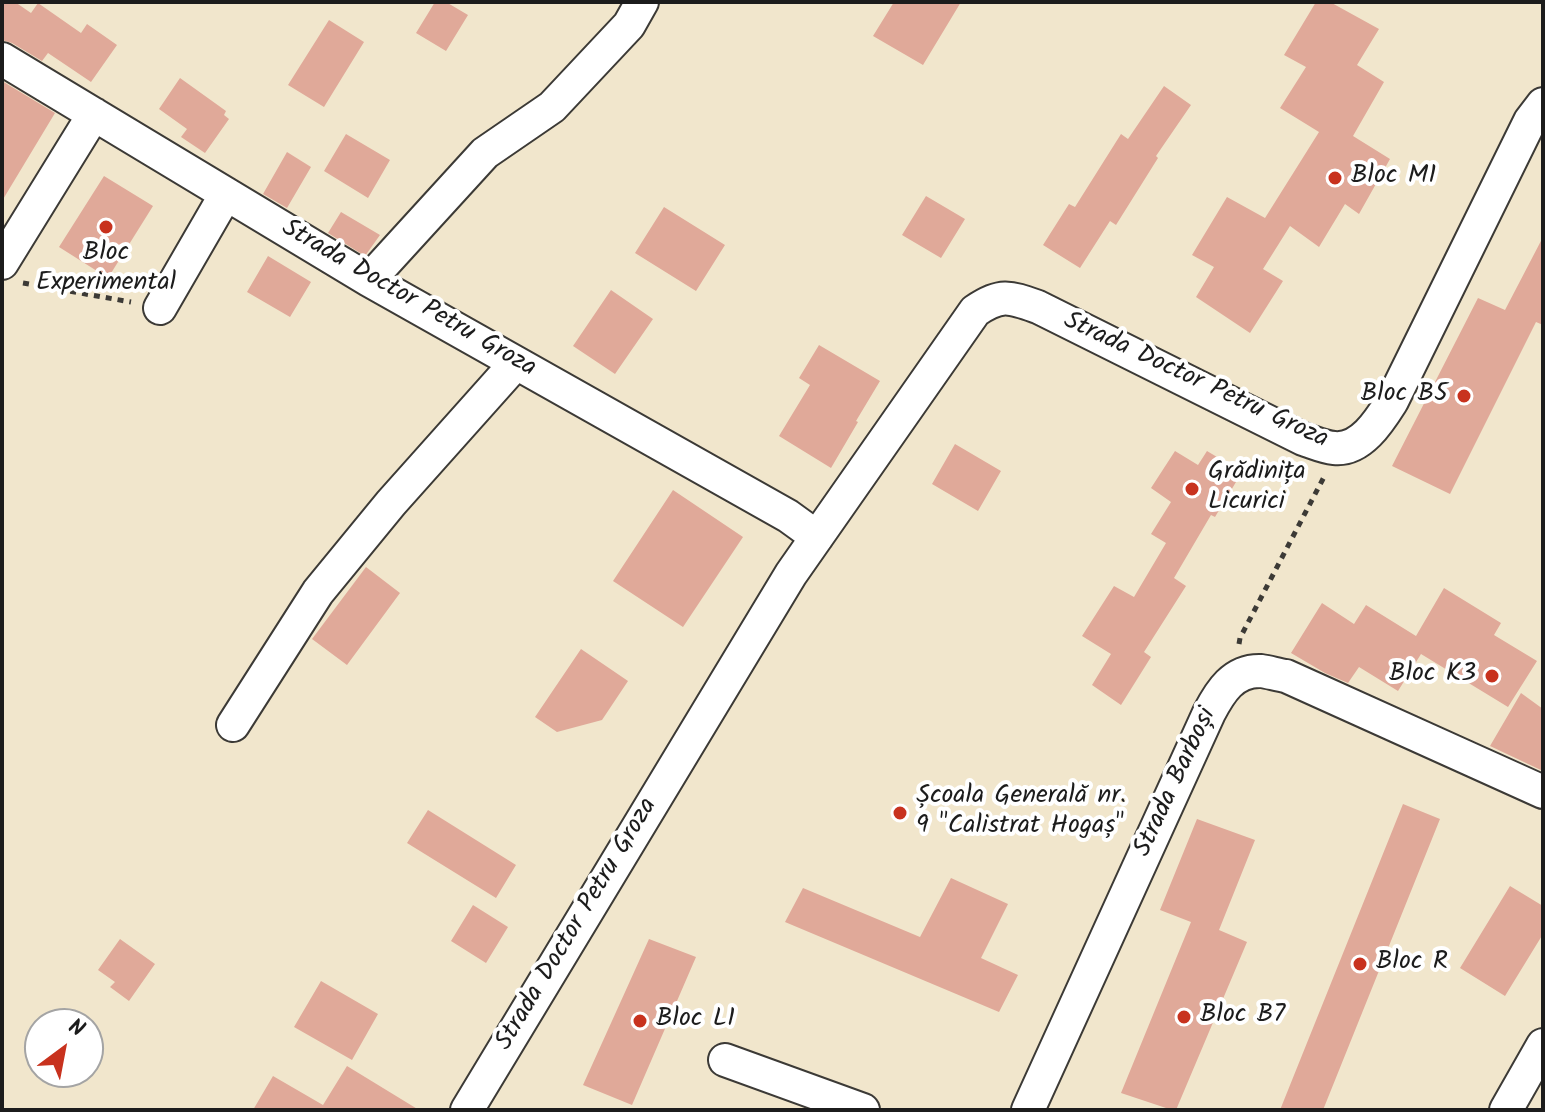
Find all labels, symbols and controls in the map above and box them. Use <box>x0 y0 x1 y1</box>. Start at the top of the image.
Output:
place label: Bloc M1 <box>1351 162 1436 194</box>
marker: Bloc M1 <box>1326 169 1344 187</box>
street label: Strada Doctor Petru Groza <box>275 214 541 386</box>
marker: Bloc Experimental <box>97 218 115 236</box>
place label: Bloc Experimental <box>36 239 176 300</box>
street label: Strada Doctor Petru Groza <box>1058 307 1332 457</box>
place label: Bloc B5 <box>1361 380 1448 412</box>
marker: Bloc B5 <box>1455 387 1473 405</box>
place label: Grădinița Licurici <box>1208 458 1306 520</box>
marker: Grădinița Licurici <box>1183 480 1201 498</box>
place label: Bloc K3 <box>1389 660 1476 692</box>
marker: Bloc K3 <box>1483 667 1501 685</box>
street label: Strada Barboși <box>1129 704 1225 862</box>
place label: Școala Generală nr. 9 "Calistrat Hogaș" <box>916 782 1126 844</box>
street label: Strada Doctor Petru Groza <box>490 793 666 1057</box>
marker: Școala Generală nr. 9 "Calistrat Hogaș" <box>891 804 909 822</box>
place label: Bloc R <box>1376 948 1448 980</box>
marker: Bloc R <box>1351 955 1369 973</box>
place label: Bloc B7 <box>1200 1001 1285 1033</box>
place label: Bloc L1 <box>656 1005 735 1037</box>
north arrow <box>24 1008 104 1088</box>
marker: Bloc B7 <box>1175 1008 1193 1026</box>
text: N <box>61 1010 91 1047</box>
marker: Bloc L1 <box>631 1012 649 1030</box>

